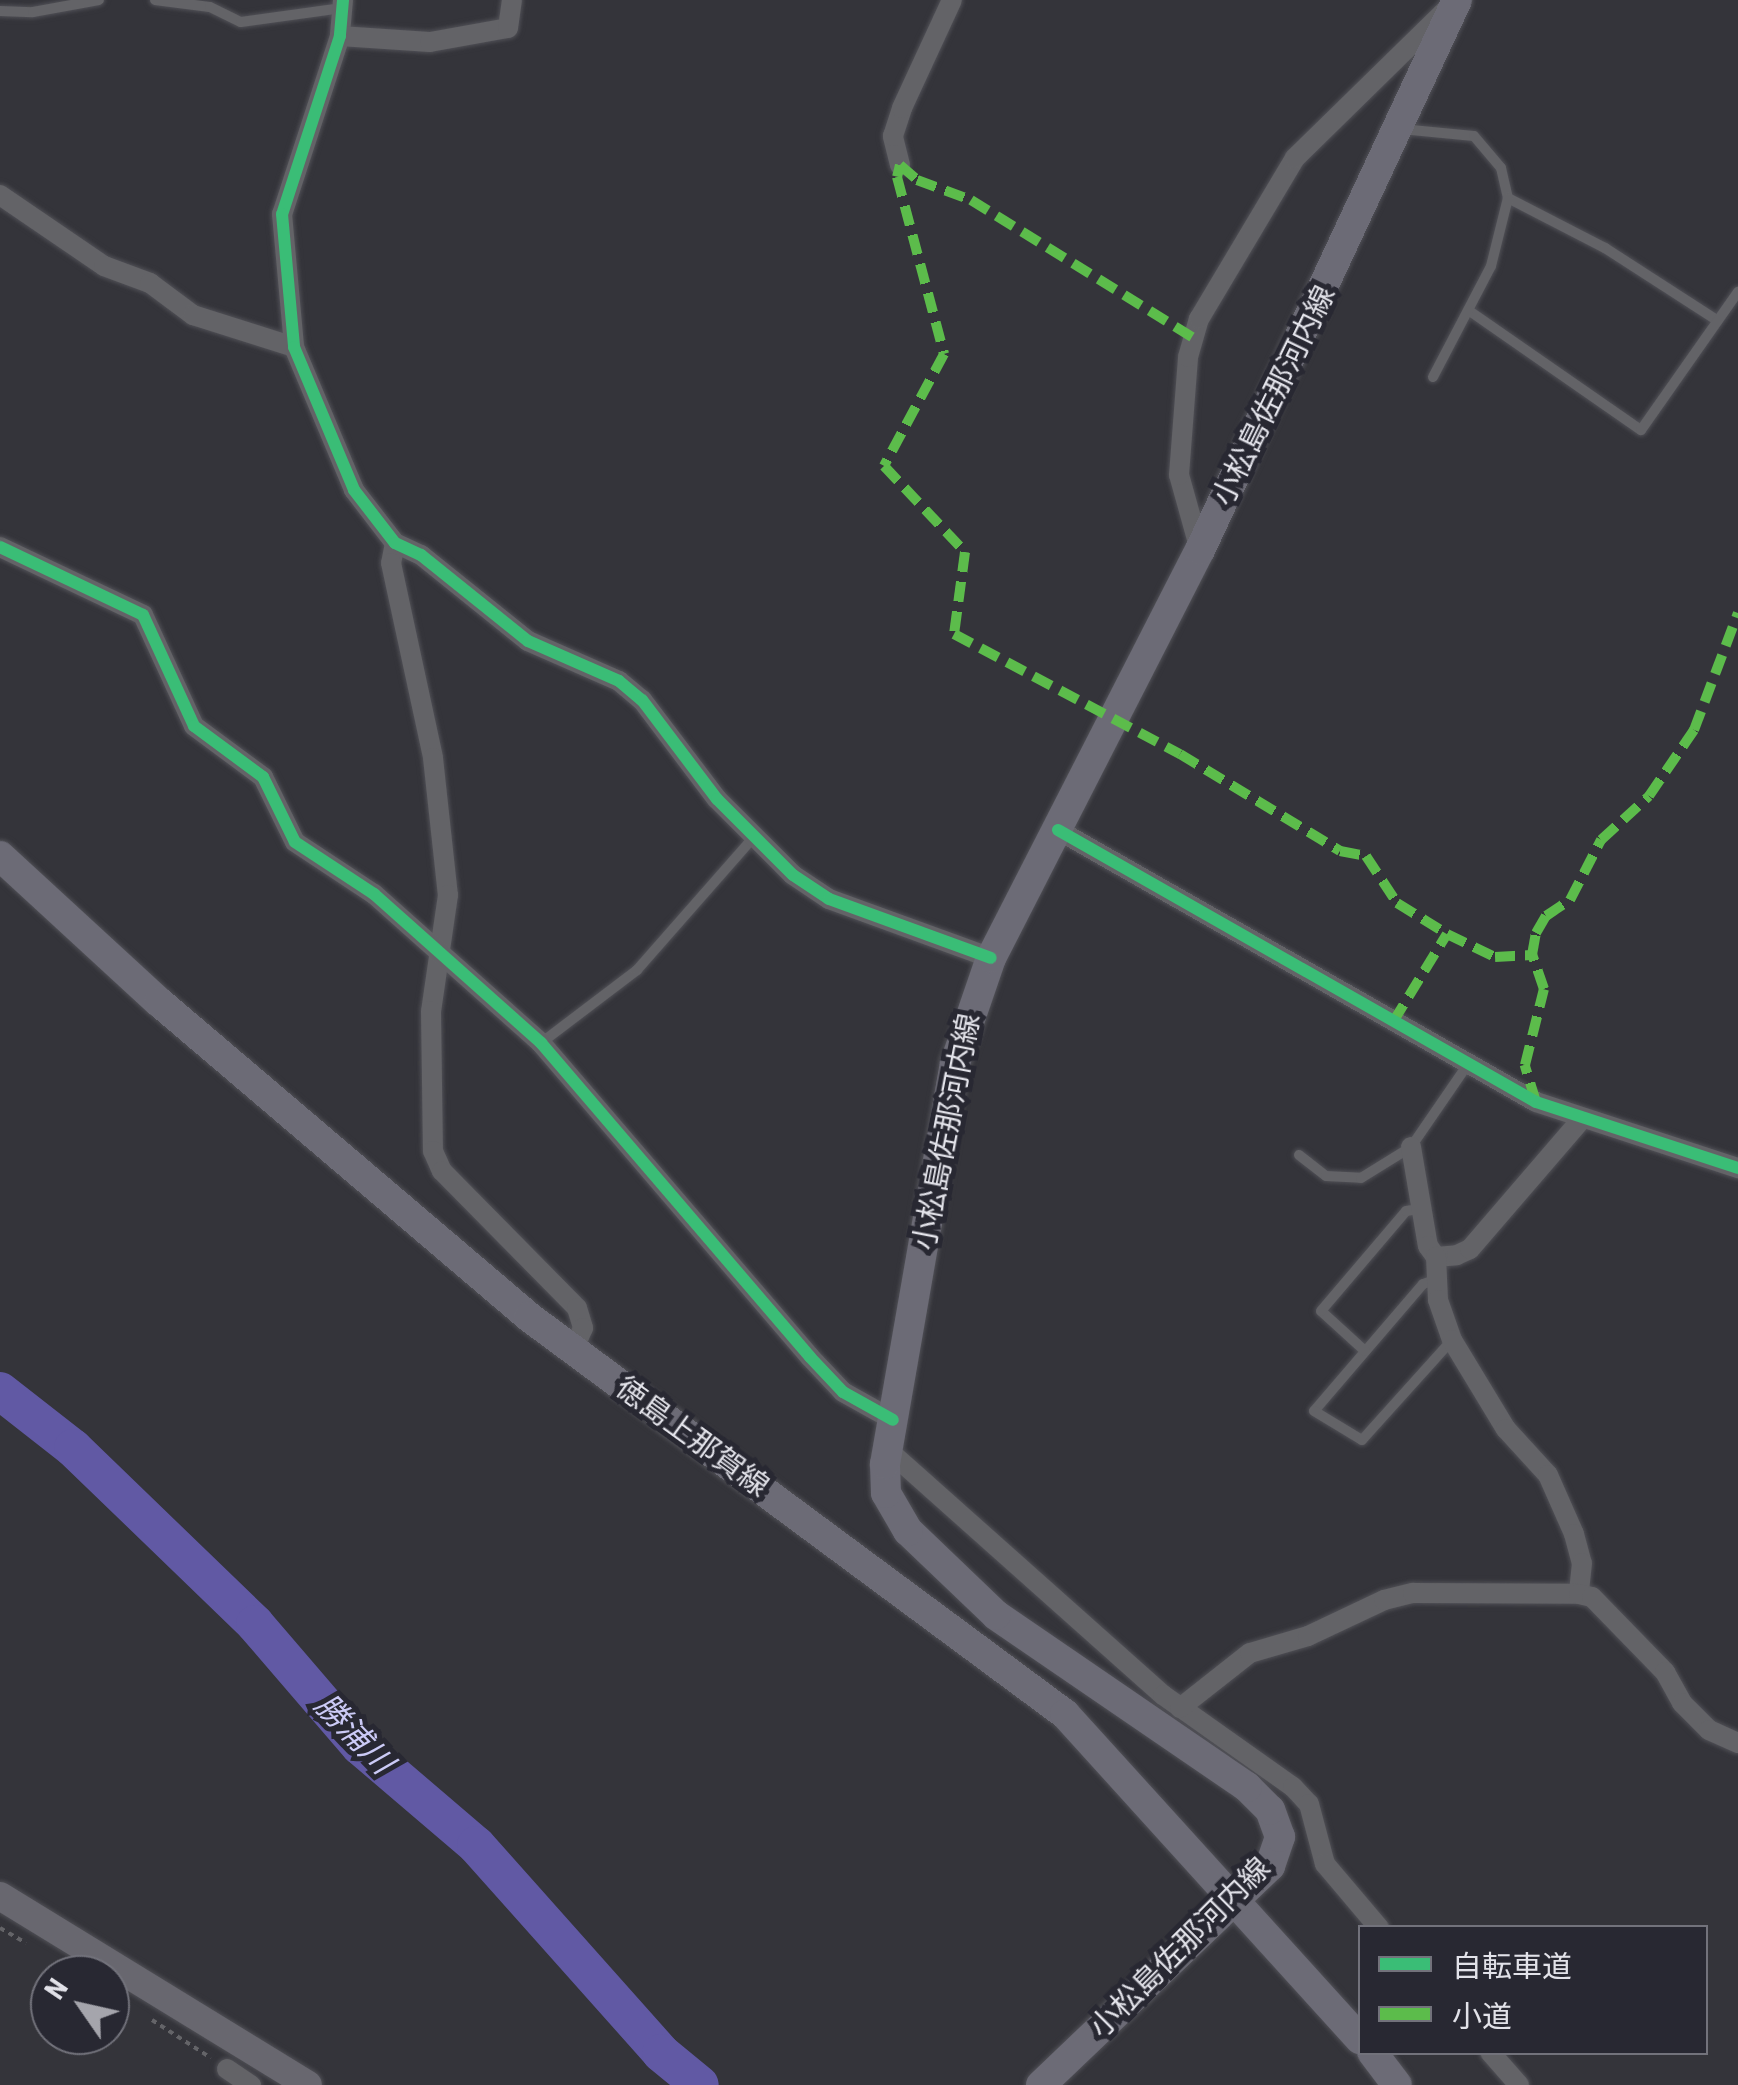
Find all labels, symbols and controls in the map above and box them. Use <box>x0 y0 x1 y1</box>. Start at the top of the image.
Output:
street label: 小松島佐那河内線 <box>1205 280 1343 512</box>
street label: 小松島佐那河内線 <box>906 1011 988 1253</box>
street label: 徳島上那賀線 <box>609 1370 775 1504</box>
water label: 勝浦川 <box>307 1686 401 1782</box>
street label: 小松島佐那河内線 <box>1082 1850 1278 2046</box>
legend <box>1358 1925 1708 2055</box>
text: 自転車道 <box>1452 1949 1572 1984</box>
north arrow <box>30 1955 130 2055</box>
text: N <box>38 1973 75 2005</box>
text: 小道 <box>1452 1999 1512 2034</box>

